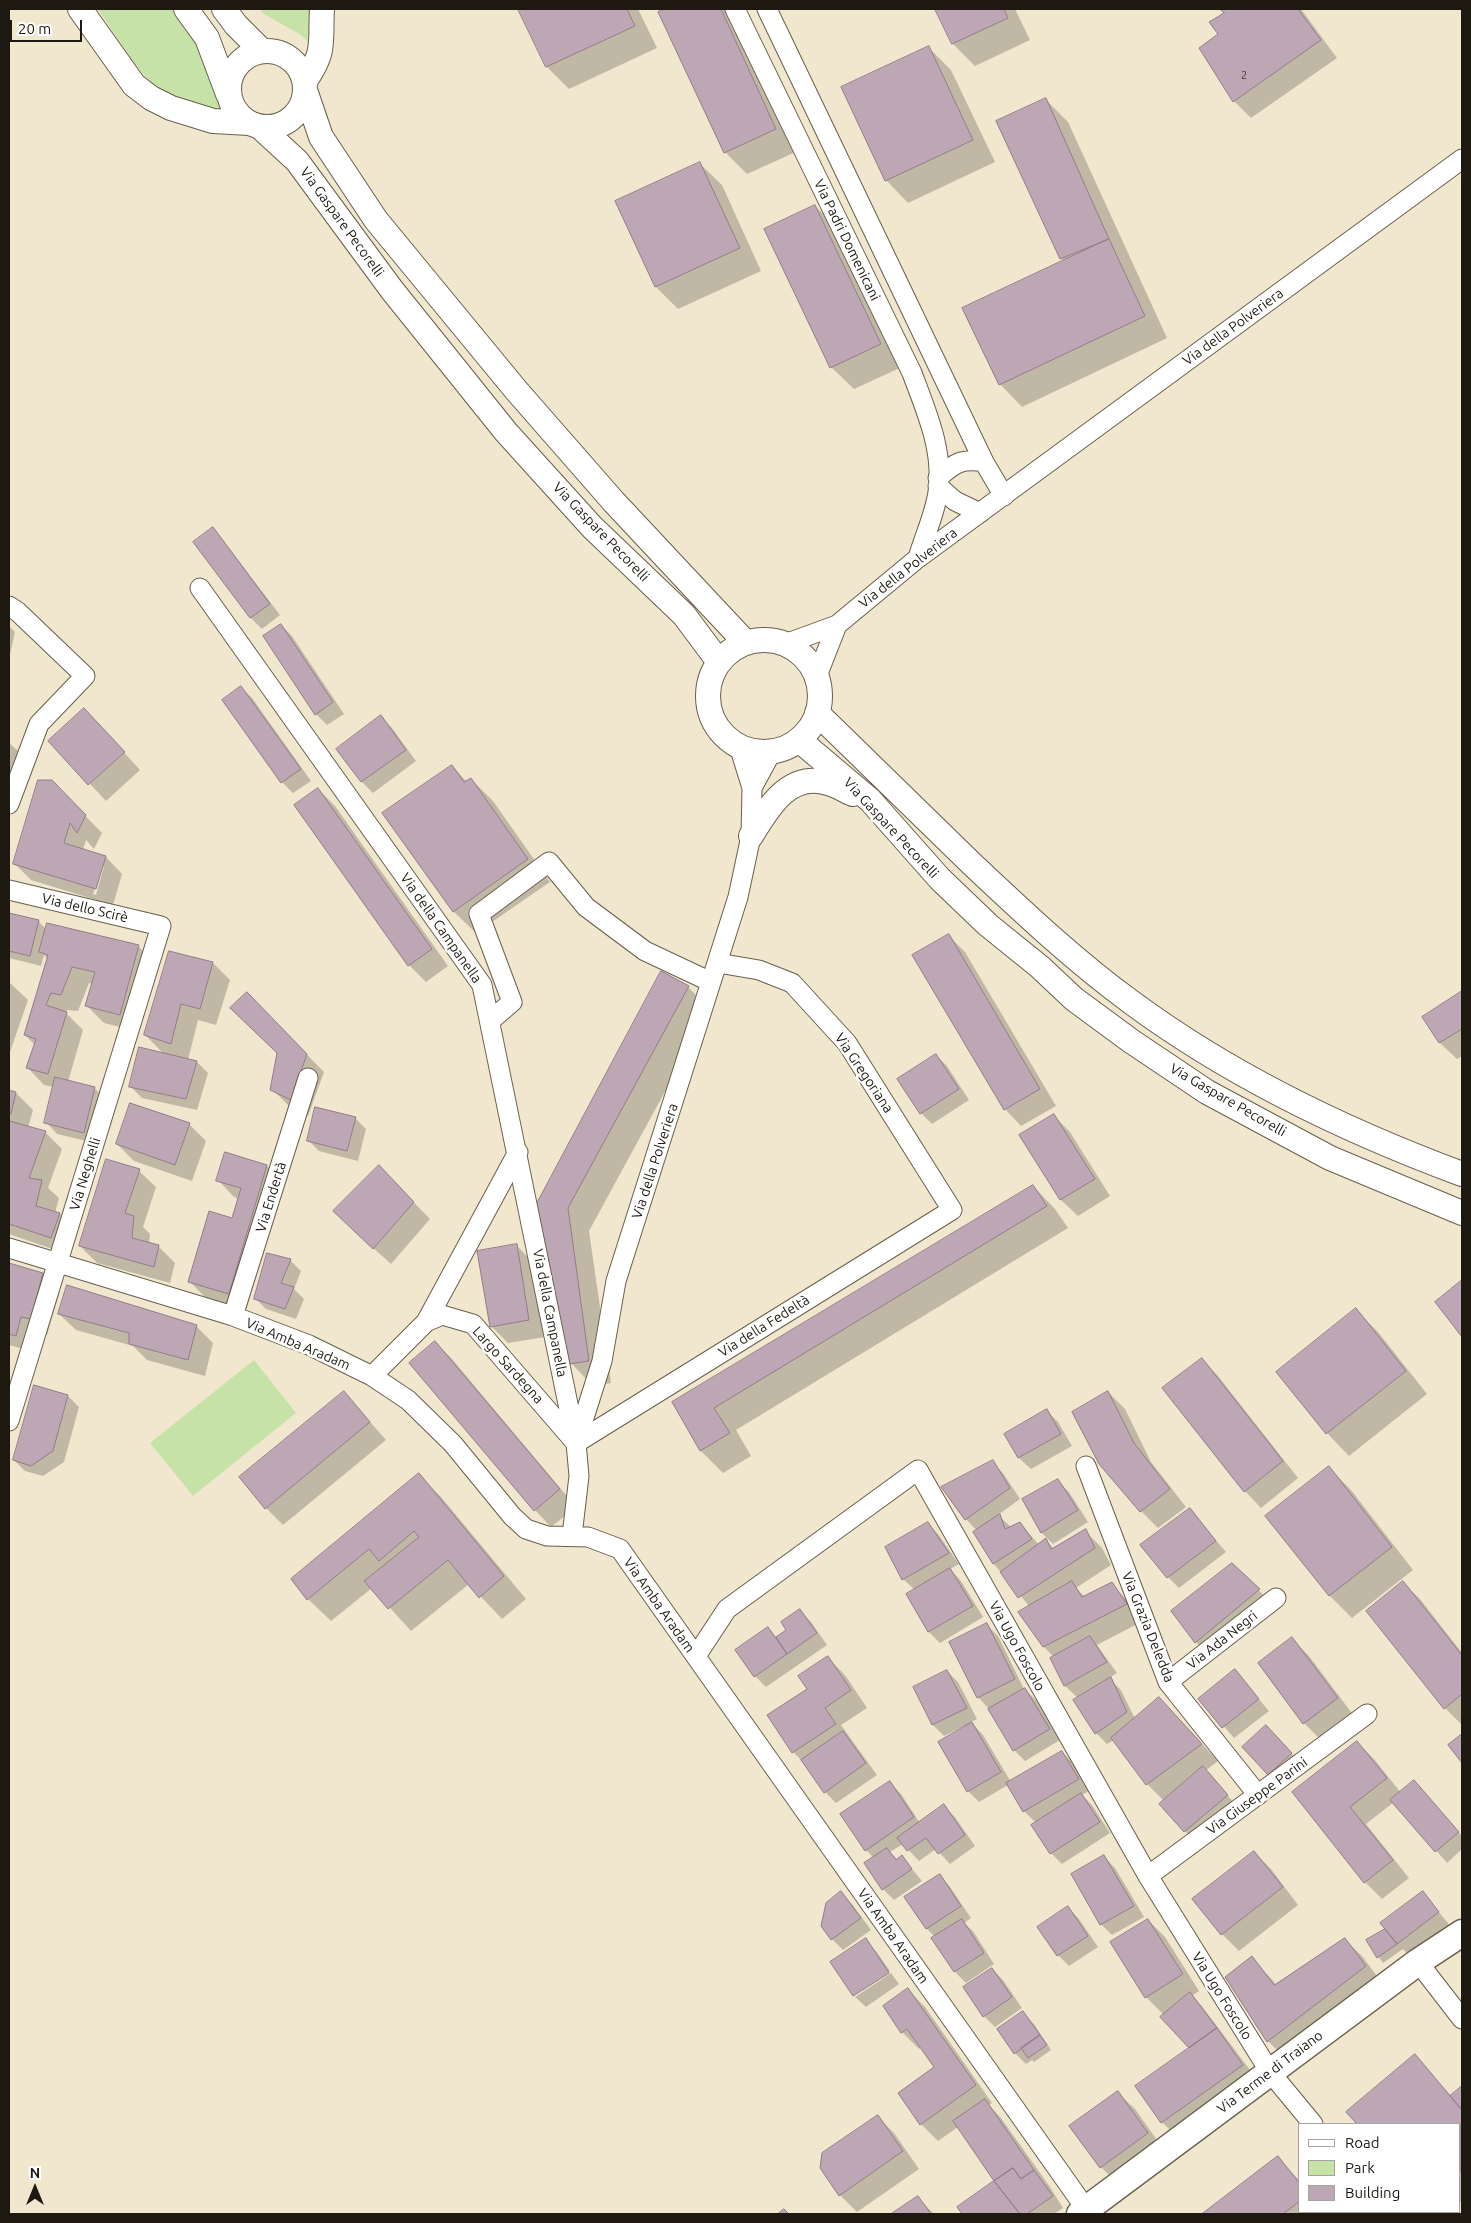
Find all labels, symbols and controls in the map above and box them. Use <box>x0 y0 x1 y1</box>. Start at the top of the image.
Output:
scale bar <box>12 10 85 42</box>
text: 20 m <box>18 20 51 37</box>
house number: 2 <box>1241 68 1247 82</box>
street label: Via Gaspare Pecorelli <box>297 164 387 280</box>
street label: Via Padri Domenicani <box>810 177 884 303</box>
street label: Via della Polveriera <box>1179 285 1287 369</box>
street label: Via Gaspare Pecorelli <box>549 479 653 585</box>
street label: Via della Polveriera <box>855 524 961 612</box>
street label: Via Gaspare Pecorelli <box>840 774 942 882</box>
street label: Via della Campanella <box>397 870 485 986</box>
street label: Via dello Scirè <box>40 890 130 926</box>
street label: Via Gregoriana <box>831 1030 897 1116</box>
street label: Via Gaspare Pecorelli <box>1167 1060 1289 1140</box>
street label: Via della Polveriera <box>628 1101 682 1221</box>
street label: Via Neghelli <box>66 1136 104 1212</box>
street label: Via Endertà <box>252 1160 290 1234</box>
street label: Via della Campanella <box>529 1247 571 1379</box>
street label: Via della Fedeltà <box>715 1291 813 1361</box>
street label: Via Amba Aradam <box>243 1314 353 1374</box>
street label: Largo Sardegna <box>469 1323 547 1407</box>
street label: Via Amba Aradam <box>620 1554 698 1656</box>
street label: Via Grazia Deledda <box>1118 1569 1178 1685</box>
street label: Via Ugo Foscolo <box>985 1598 1049 1694</box>
street label: Via Ada Negri <box>1183 1607 1261 1673</box>
street label: Via Giuseppe Parini <box>1203 1754 1311 1838</box>
street label: Via Amba Aradam <box>854 1885 932 1987</box>
street label: Via Ugo Foscolo <box>1188 1949 1256 2043</box>
street label: Via Terme di Traiano <box>1214 2027 1326 2117</box>
legend <box>1298 2123 1461 2213</box>
text: Road <box>1345 2134 1380 2151</box>
text: Park <box>1345 2159 1375 2176</box>
north arrow <box>10 2163 60 2213</box>
text: N <box>30 2165 40 2181</box>
text: Building <box>1345 2184 1400 2201</box>

